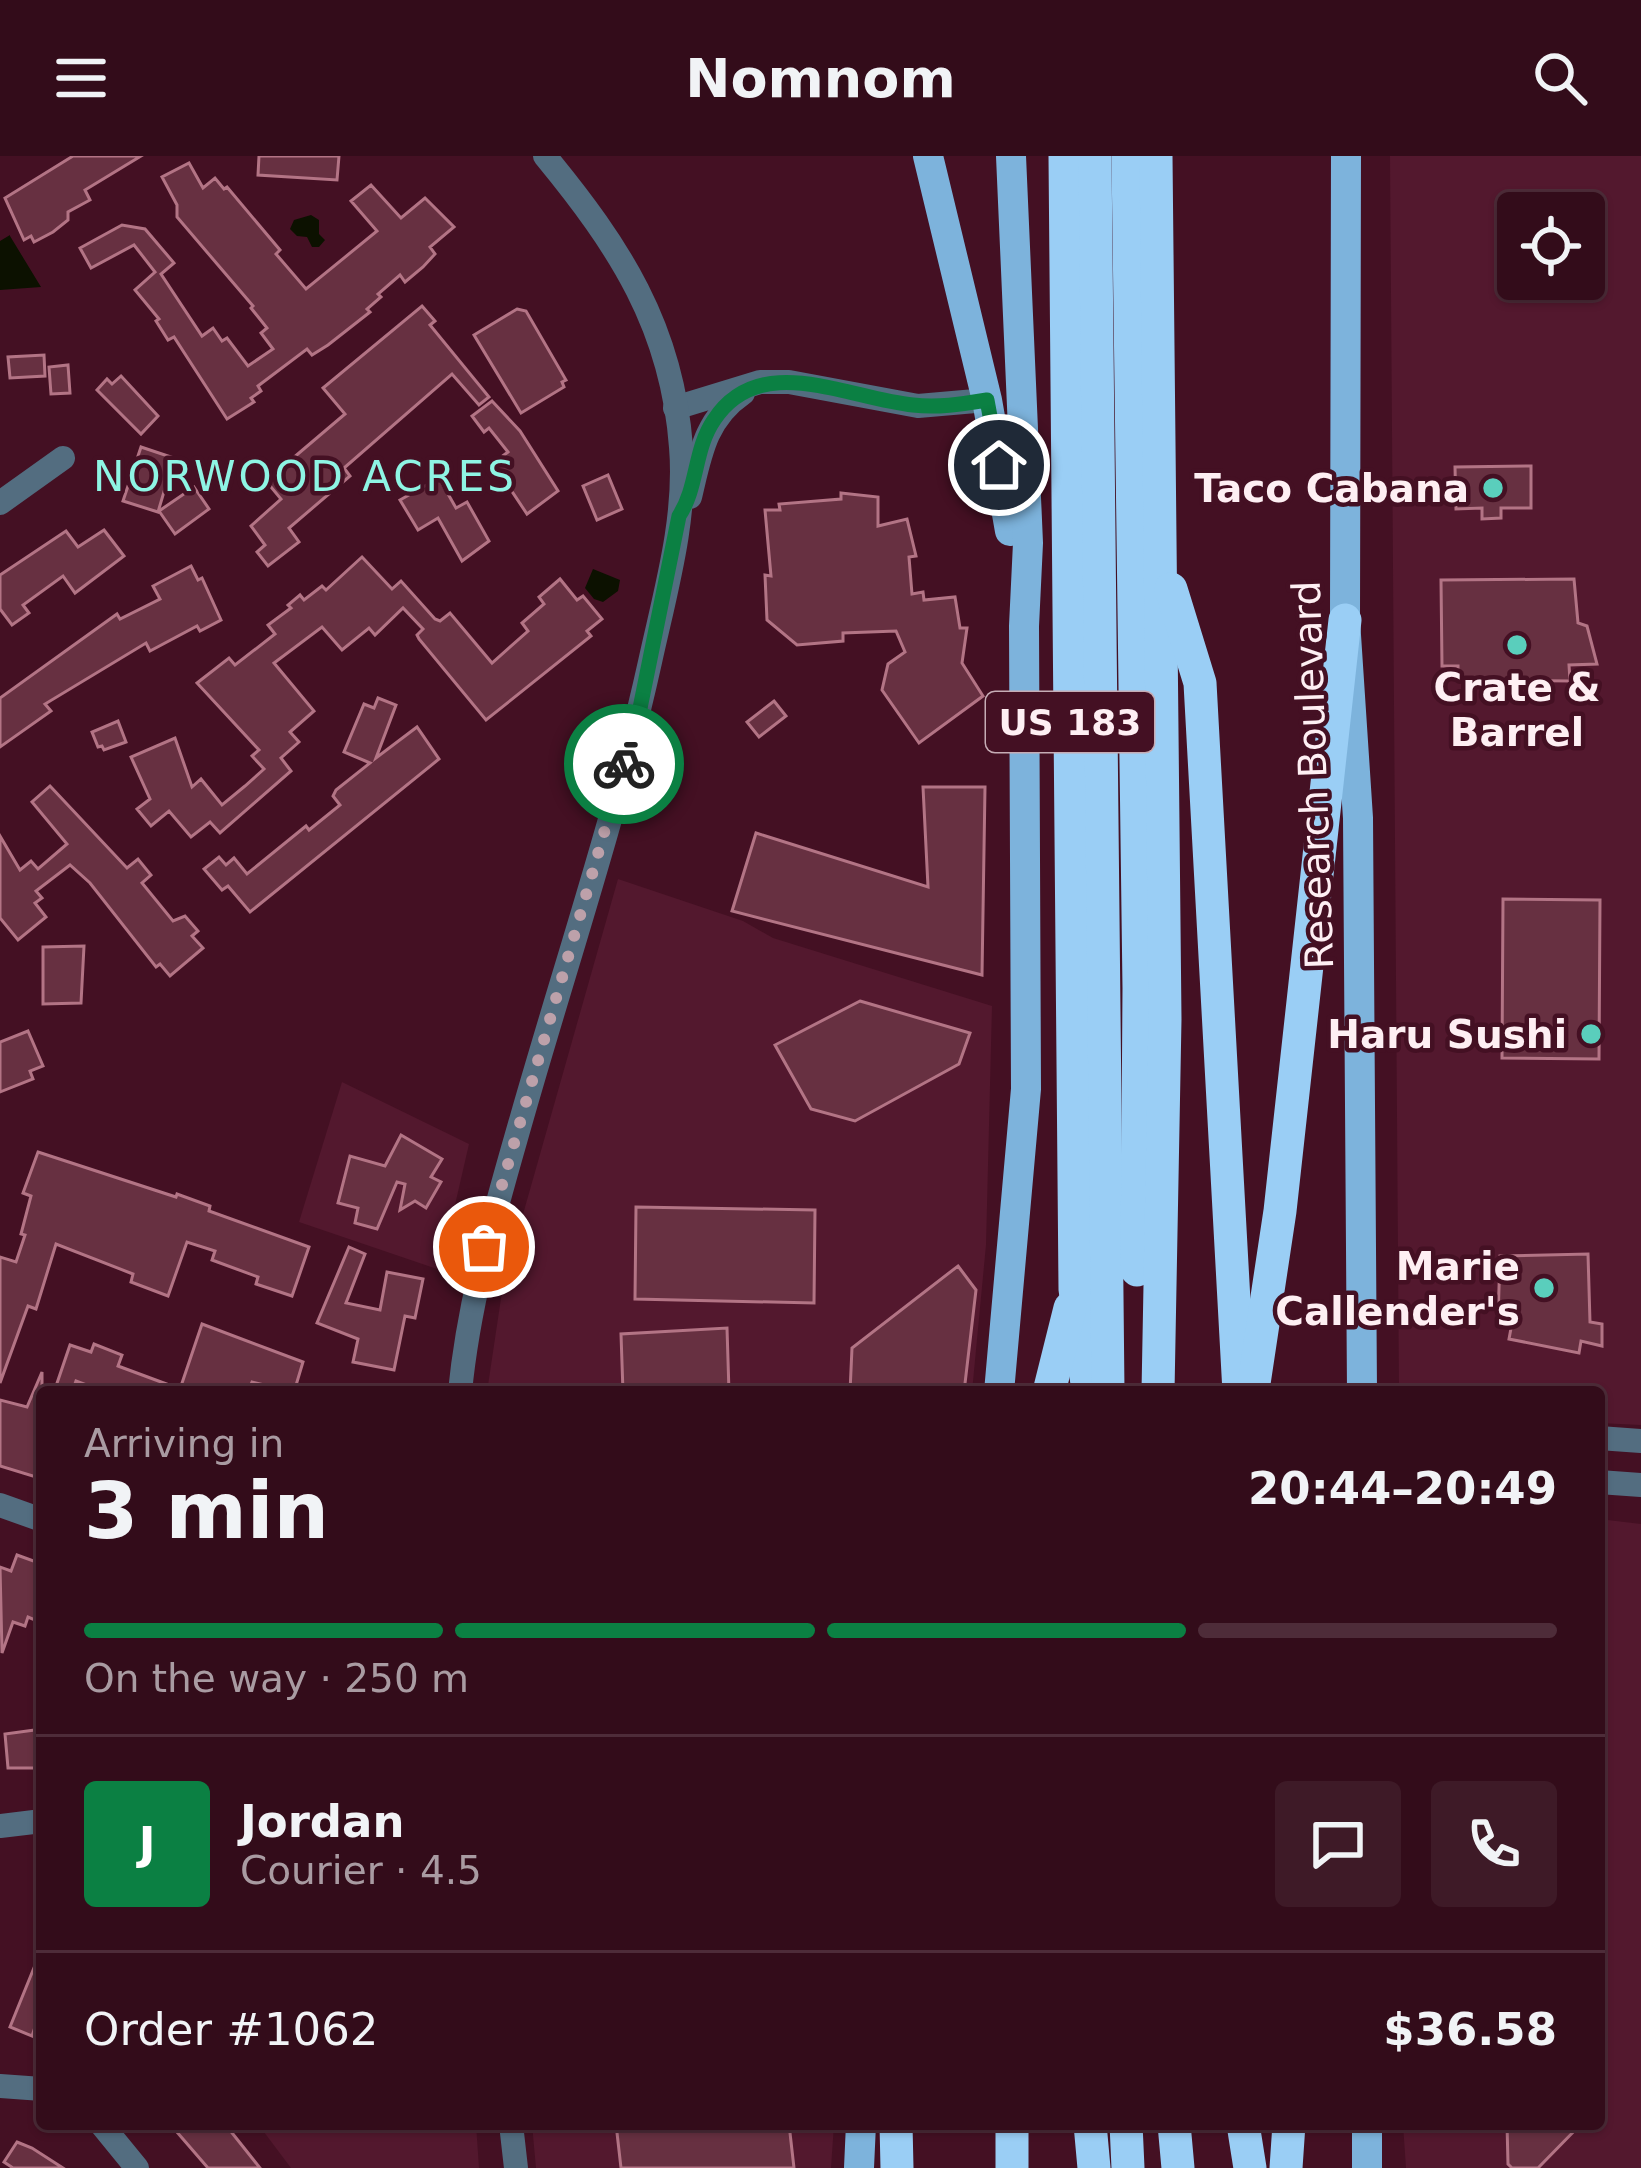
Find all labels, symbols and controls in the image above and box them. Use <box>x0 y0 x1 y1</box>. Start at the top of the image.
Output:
icon: menu <box>48 45 114 111</box>
icon: search <box>1527 45 1593 111</box>
text: Nomnom <box>685 47 956 110</box>
map controls <box>1497 192 1605 300</box>
button: locate <box>1497 192 1605 300</box>
pin <box>948 414 1050 516</box>
icon: home <box>966 432 1032 498</box>
district label: NORWOOD ACRES <box>93 452 517 501</box>
place label: Taco Cabana <box>1194 466 1469 511</box>
marker: Taco Cabana <box>1480 475 1506 501</box>
street label: Research Boulevard <box>1284 580 1342 970</box>
marker: Crate & Barrel <box>1504 632 1530 658</box>
place label: Crate & Barrel <box>1434 665 1600 755</box>
road number: US 183 <box>986 692 1154 752</box>
courier <box>564 704 684 824</box>
icon: bike <box>591 731 657 797</box>
place label: Haru Sushi <box>1327 1012 1567 1057</box>
marker: Haru Sushi <box>1578 1021 1604 1047</box>
pin <box>433 1196 535 1298</box>
icon: bag <box>451 1214 517 1280</box>
place label: Marie Callender's <box>1275 1244 1520 1334</box>
marker: Marie Callender's <box>1531 1275 1557 1301</box>
text: Arriving in <box>84 1421 284 1466</box>
text: 20:44–20:49 <box>1248 1462 1557 1515</box>
text: 3 min <box>84 1466 329 1556</box>
text: On the way · 250 m <box>84 1656 469 1701</box>
button: chat <box>1275 1781 1401 1907</box>
button: phone <box>1431 1781 1557 1907</box>
text: Jordan <box>240 1795 404 1848</box>
text: J <box>139 1817 155 1870</box>
text: Courier · 4.5 <box>240 1848 482 1893</box>
text: Order #1062 <box>84 2003 378 2056</box>
text: $36.58 <box>1383 2003 1557 2056</box>

